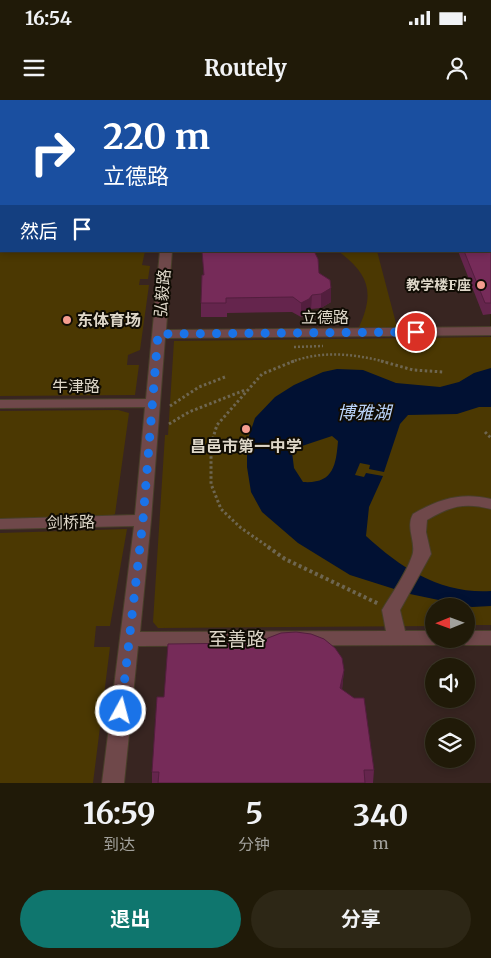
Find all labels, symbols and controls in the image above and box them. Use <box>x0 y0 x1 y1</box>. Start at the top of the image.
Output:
text: 16:54 <box>25 6 72 30</box>
icon: menu <box>20 54 48 82</box>
text: Routely <box>204 54 287 82</box>
icon: person <box>443 54 471 82</box>
text: 220 m <box>103 115 210 159</box>
icon: right <box>20 120 85 185</box>
text: 立德路 <box>103 162 169 190</box>
icon: arrive <box>68 215 96 243</box>
text: 然后 <box>20 219 58 243</box>
street label: 弘毅路 <box>150 268 174 318</box>
place label: 教学楼F座 <box>406 276 471 294</box>
marker: 教学楼F座 <box>475 279 487 291</box>
street label: 立德路 <box>301 307 349 327</box>
place label: 东体育场 <box>77 310 141 330</box>
pin <box>395 311 437 353</box>
marker: 东体育场 <box>61 314 73 326</box>
icon: arrive <box>402 318 430 346</box>
street label: 牛津路 <box>52 376 100 396</box>
water label: 博雅湖 <box>337 401 394 424</box>
marker: 昌邑市第一中学 <box>240 423 252 435</box>
place label: 昌邑市第一中学 <box>190 436 302 456</box>
street label: 剑桥路 <box>47 512 95 532</box>
north arrow <box>425 598 475 648</box>
map controls <box>425 598 475 768</box>
street label: 至善路 <box>208 627 266 651</box>
button: sound <box>425 658 475 708</box>
position arrow <box>94 684 146 736</box>
button: layers <box>425 718 475 768</box>
text: 16:59 <box>83 794 156 832</box>
text: 5 <box>246 794 263 832</box>
text: 340 <box>353 796 408 834</box>
text: m <box>373 833 389 853</box>
text: 到达 <box>103 834 135 854</box>
text: 分钟 <box>238 834 270 854</box>
button: 退出 <box>20 890 241 948</box>
button: 分享 <box>251 890 471 948</box>

